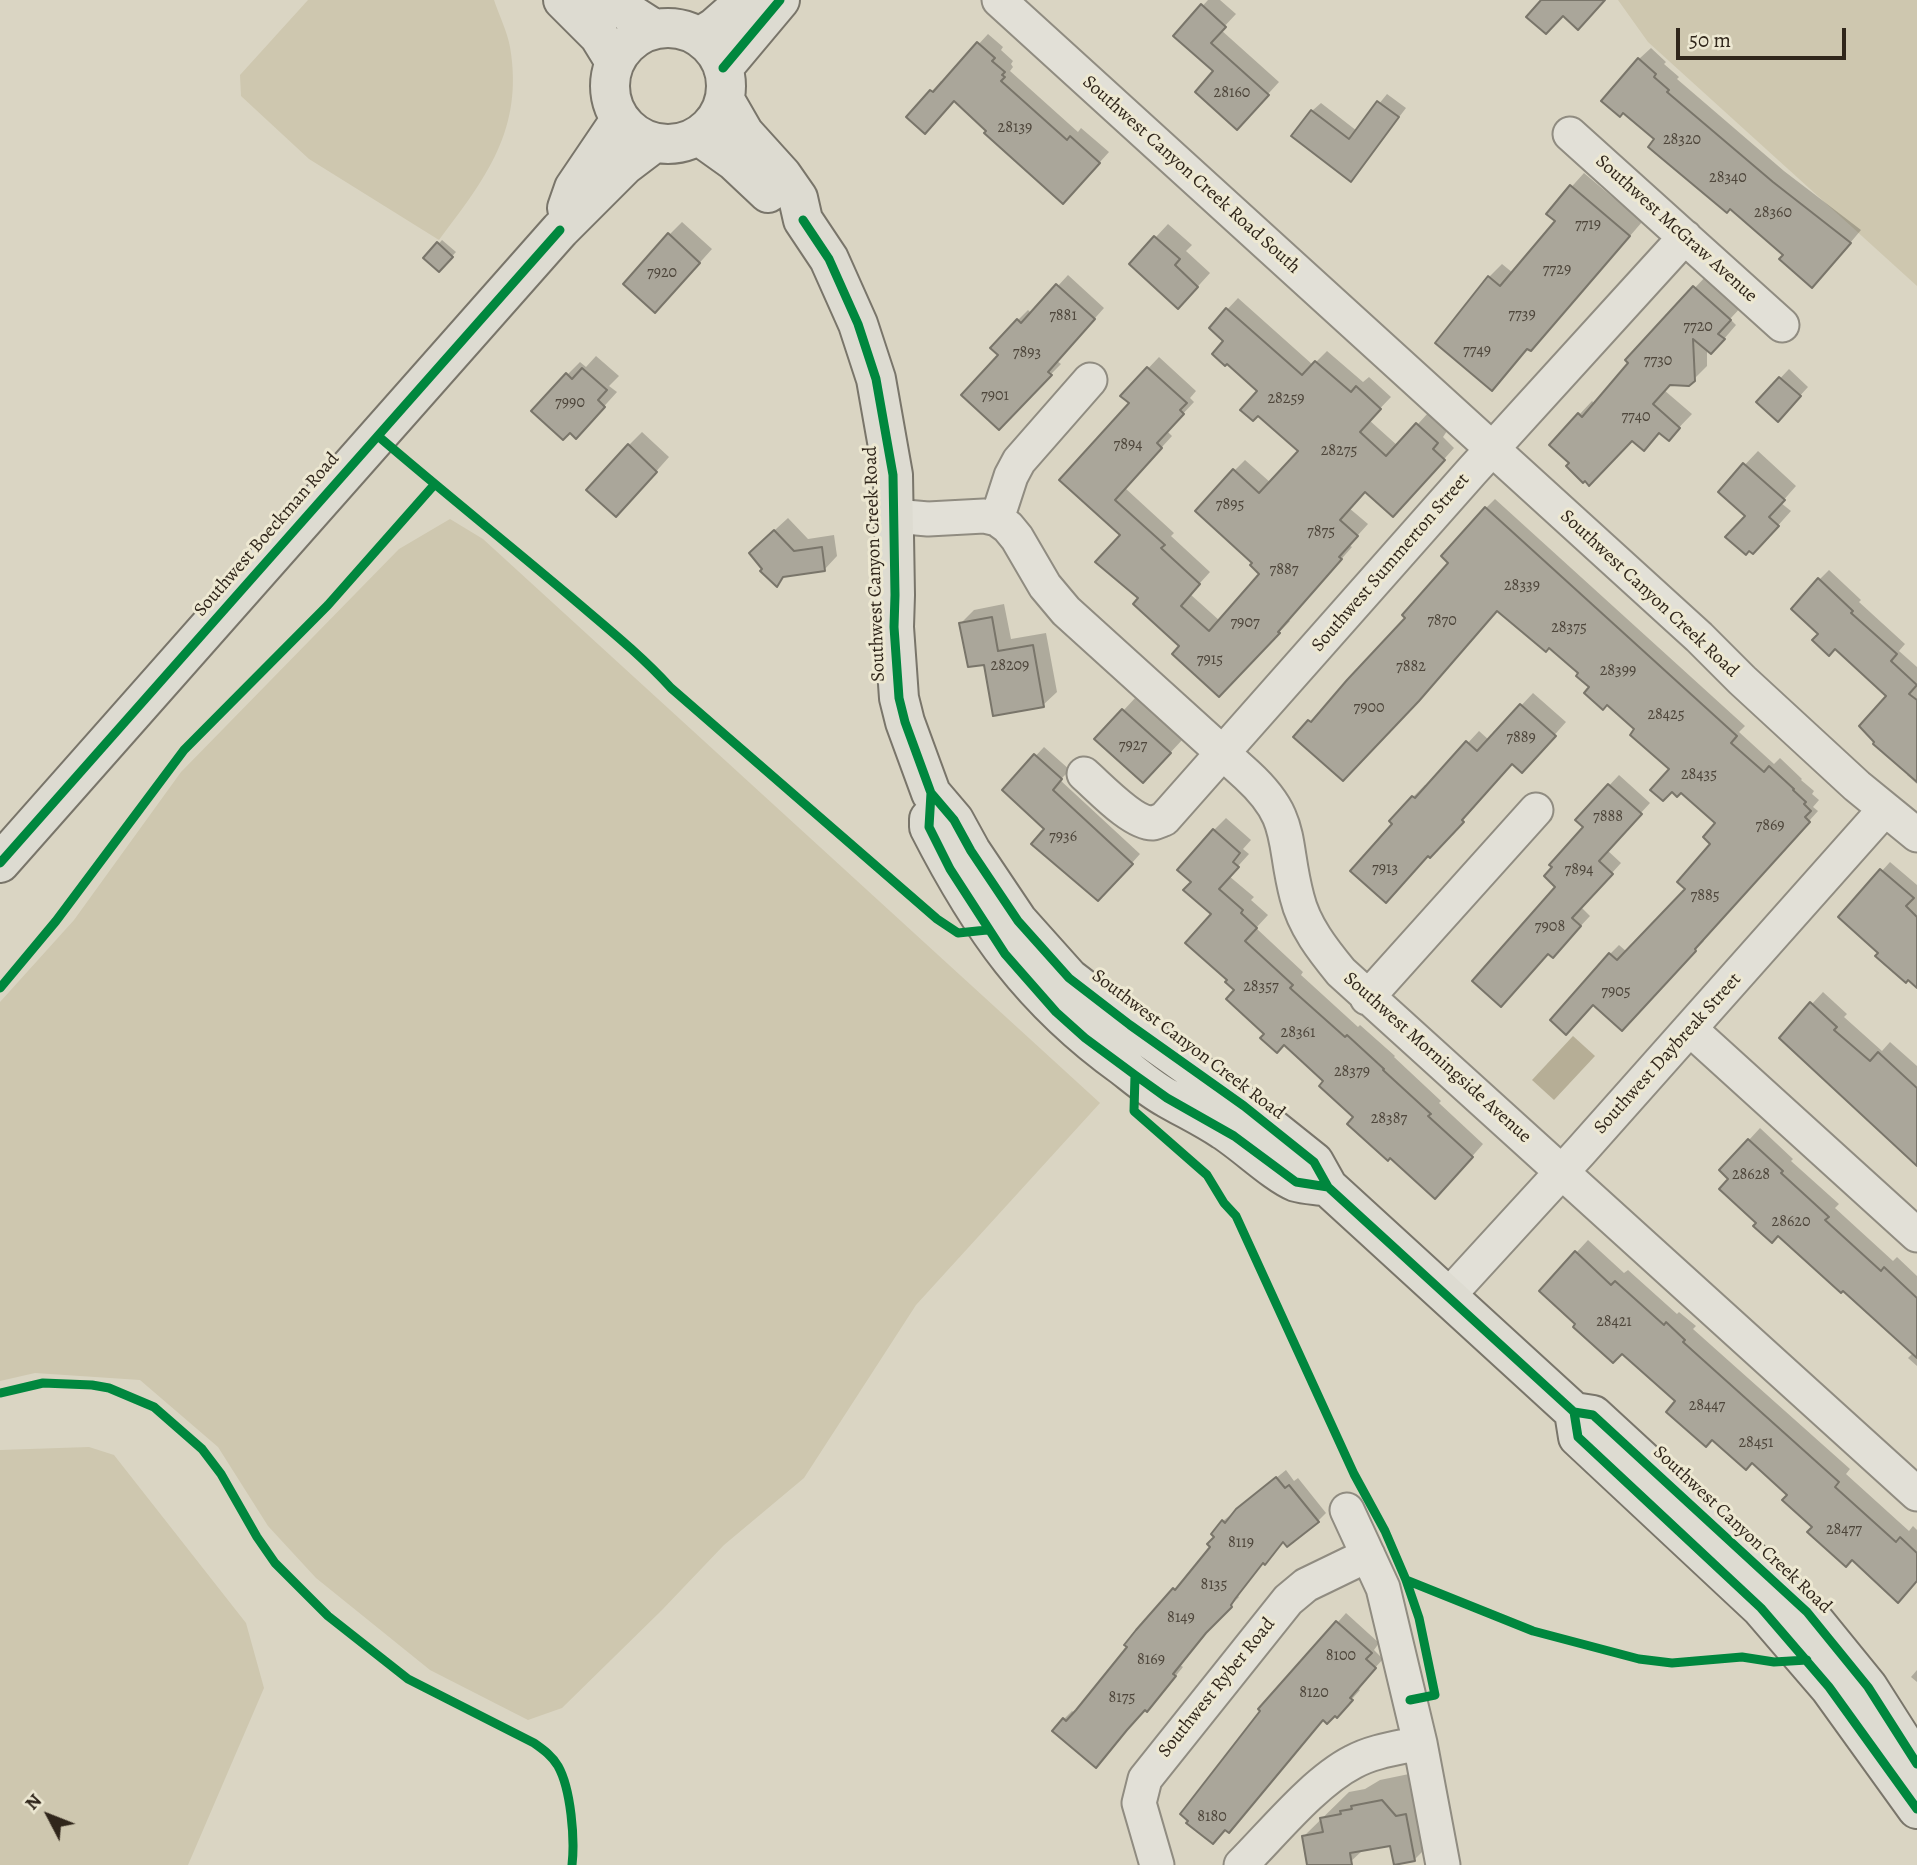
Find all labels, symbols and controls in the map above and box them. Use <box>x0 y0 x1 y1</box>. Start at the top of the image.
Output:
scale bar <box>1679 14 1849 58</box>
text: 50 m <box>1689 26 1731 54</box>
street label: Southwest Canyon Creek Road South <box>1077 71 1305 279</box>
house number: 28160 <box>1214 83 1250 103</box>
house number: 28139 <box>998 118 1032 138</box>
house number: 28320 <box>1663 130 1701 150</box>
street label: Southwest McGraw Avenue <box>1590 150 1762 308</box>
house number: 28340 <box>1709 168 1747 188</box>
house number: 28360 <box>1754 203 1792 223</box>
house number: 7719 <box>1575 215 1601 235</box>
house number: 7729 <box>1543 260 1571 280</box>
house number: 7920 <box>647 263 677 283</box>
house number: 7739 <box>1508 305 1536 325</box>
house number: 7881 <box>1049 306 1077 326</box>
house number: 7720 <box>1683 317 1713 337</box>
house number: 7749 <box>1463 341 1491 361</box>
house number: 7893 <box>1013 343 1041 363</box>
house number: 7730 <box>1644 351 1672 371</box>
house number: 7901 <box>981 386 1009 406</box>
house number: 28259 <box>1267 389 1305 409</box>
house number: 7990 <box>555 393 585 413</box>
house number: 7740 <box>1621 407 1651 427</box>
house number: 7894 <box>1113 435 1143 455</box>
house number: 28275 <box>1321 441 1357 461</box>
street label: Southwest Canyon Creek Road <box>859 446 891 682</box>
street label: Southwest Boeckman Road <box>190 448 344 622</box>
street label: Southwest Summerton Street <box>1307 469 1475 657</box>
house number: 7895 <box>1216 495 1244 515</box>
street label: Southwest Canyon Creek Road <box>1555 505 1743 683</box>
house number: 7875 <box>1307 522 1335 542</box>
house number: 7887 <box>1270 560 1298 580</box>
house number: 28339 <box>1504 576 1540 596</box>
house number: 7870 <box>1427 611 1457 631</box>
house number: 7907 <box>1230 613 1260 633</box>
house number: 28375 <box>1551 618 1587 638</box>
house number: 7915 <box>1197 650 1223 670</box>
house number: 28209 <box>991 656 1029 676</box>
house number: 7882 <box>1396 657 1426 677</box>
house number: 28399 <box>1600 661 1636 681</box>
house number: 7900 <box>1353 698 1385 718</box>
house number: 28425 <box>1647 705 1685 725</box>
house number: 7889 <box>1506 728 1536 748</box>
house number: 7927 <box>1119 736 1147 756</box>
house number: 28435 <box>1681 765 1717 785</box>
house number: 7888 <box>1593 807 1623 827</box>
house number: 7869 <box>1755 816 1785 836</box>
house number: 7936 <box>1049 827 1077 847</box>
house number: 7913 <box>1372 859 1398 879</box>
house number: 7894 <box>1564 860 1594 880</box>
house number: 7885 <box>1690 886 1720 906</box>
house number: 7908 <box>1535 917 1565 937</box>
street label: Southwest Canyon Creek Road <box>1087 965 1289 1125</box>
street label: Southwest Morningside Avenue <box>1338 968 1536 1148</box>
street label: Southwest Daybreak Street <box>1590 969 1746 1139</box>
house number: 28357 <box>1243 977 1279 997</box>
house number: 7905 <box>1601 982 1631 1002</box>
house number: 28361 <box>1281 1023 1315 1043</box>
house number: 28379 <box>1334 1062 1370 1082</box>
house number: 28387 <box>1371 1109 1407 1129</box>
house number: 28628 <box>1732 1165 1770 1185</box>
house number: 28620 <box>1772 1212 1810 1232</box>
house number: 28421 <box>1596 1312 1632 1332</box>
house number: 28447 <box>1689 1396 1725 1416</box>
house number: 28451 <box>1739 1433 1773 1453</box>
street label: Southwest Canyon Creek Road <box>1648 1441 1836 1619</box>
house number: 28477 <box>1826 1520 1862 1540</box>
house number: 8119 <box>1228 1533 1254 1553</box>
house number: 8135 <box>1201 1575 1227 1595</box>
house number: 8149 <box>1167 1608 1195 1628</box>
street label: Southwest Ryber Road <box>1154 1614 1280 1762</box>
house number: 8100 <box>1326 1646 1356 1666</box>
house number: 8169 <box>1137 1650 1165 1670</box>
house number: 8120 <box>1299 1683 1329 1703</box>
house number: 8175 <box>1109 1688 1135 1708</box>
north arrow <box>14 1781 84 1851</box>
text: N <box>19 1788 48 1816</box>
house number: 8180 <box>1197 1807 1227 1827</box>

